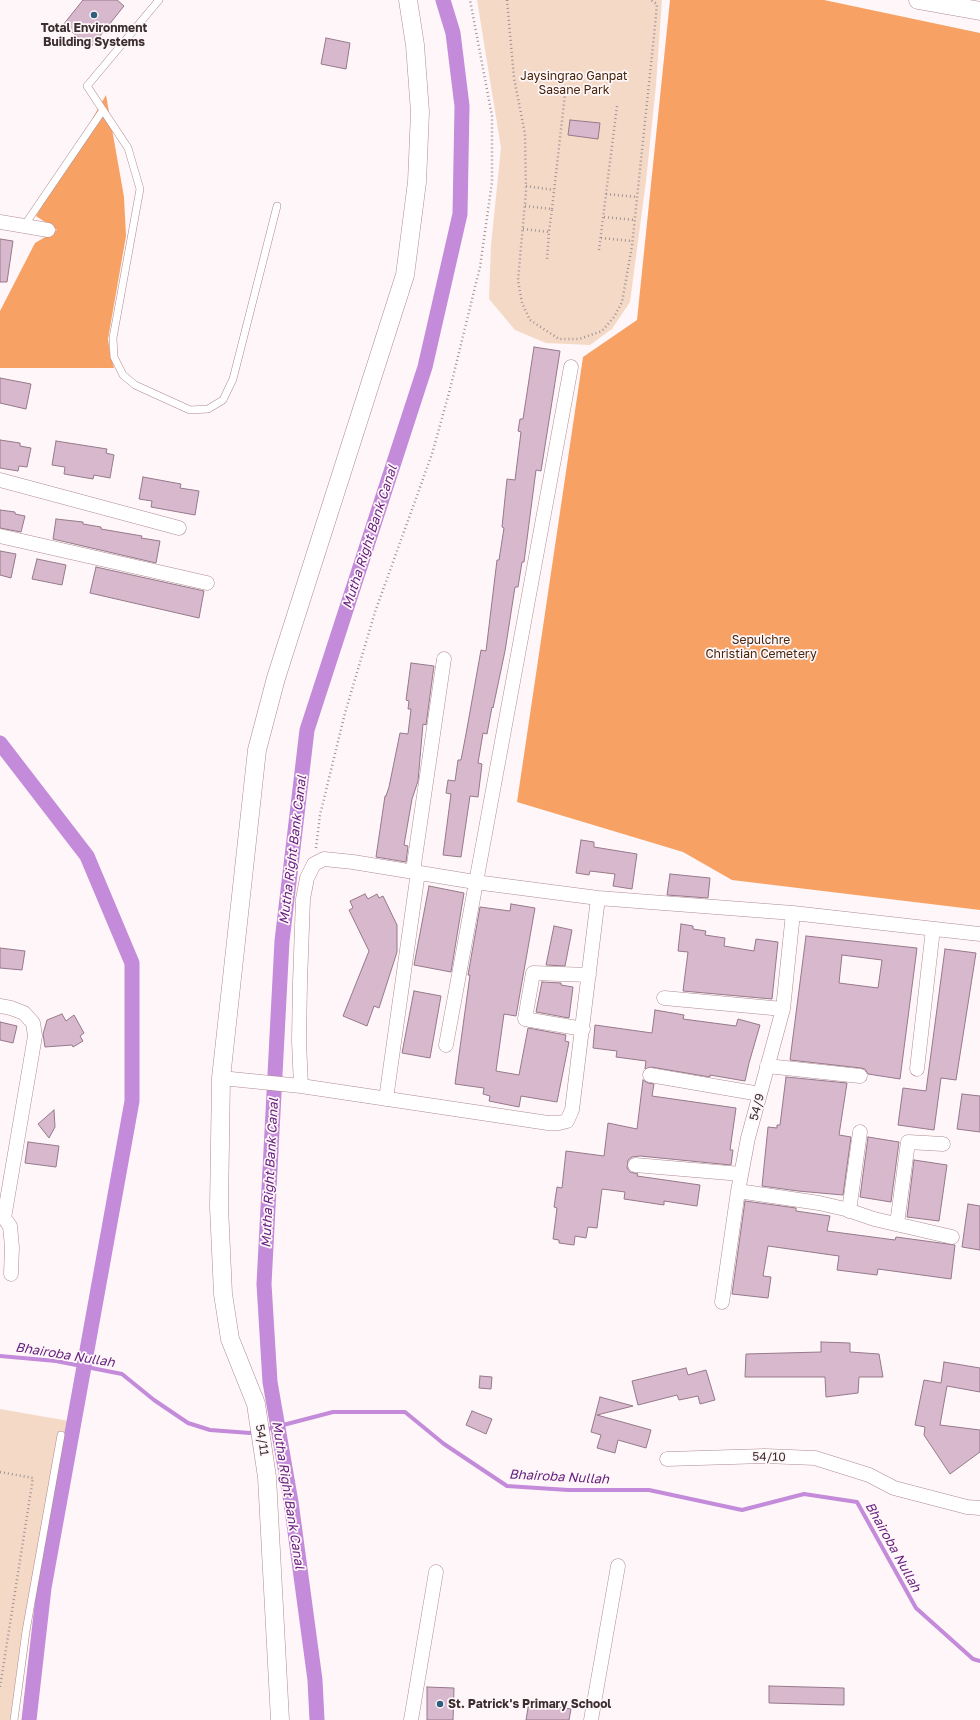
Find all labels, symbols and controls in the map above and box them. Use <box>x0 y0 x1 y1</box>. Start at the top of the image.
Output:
marker: Total Environment Building Systems <box>89 10 99 20</box>
place label: Total Environment Building Systems <box>41 21 147 49</box>
park label: Jaysingrao Ganpat Sasane Park <box>520 69 628 97</box>
water label: Mutha Right Bank Canal <box>339 463 401 611</box>
park label: Sepulchre Christian Cemetery <box>705 633 817 661</box>
water label: Mutha Right Bank Canal <box>276 775 310 925</box>
street label: 54/9 <box>747 1092 767 1122</box>
water label: Mutha Right Bank Canal <box>258 1098 282 1248</box>
water label: Bhairoba Nullah <box>14 1339 116 1371</box>
water label: Mutha Right Bank Canal <box>269 1420 307 1570</box>
street label: 54/11 <box>252 1423 272 1457</box>
street label: 54/10 <box>752 1450 786 1464</box>
water label: Bhairoba Nullah <box>509 1467 609 1487</box>
water label: Bhairoba Nullah <box>862 1499 924 1595</box>
place label: St. Patrick's Primary School <box>448 1697 611 1711</box>
marker: St. Patrick's Primary School <box>435 1699 445 1709</box>

